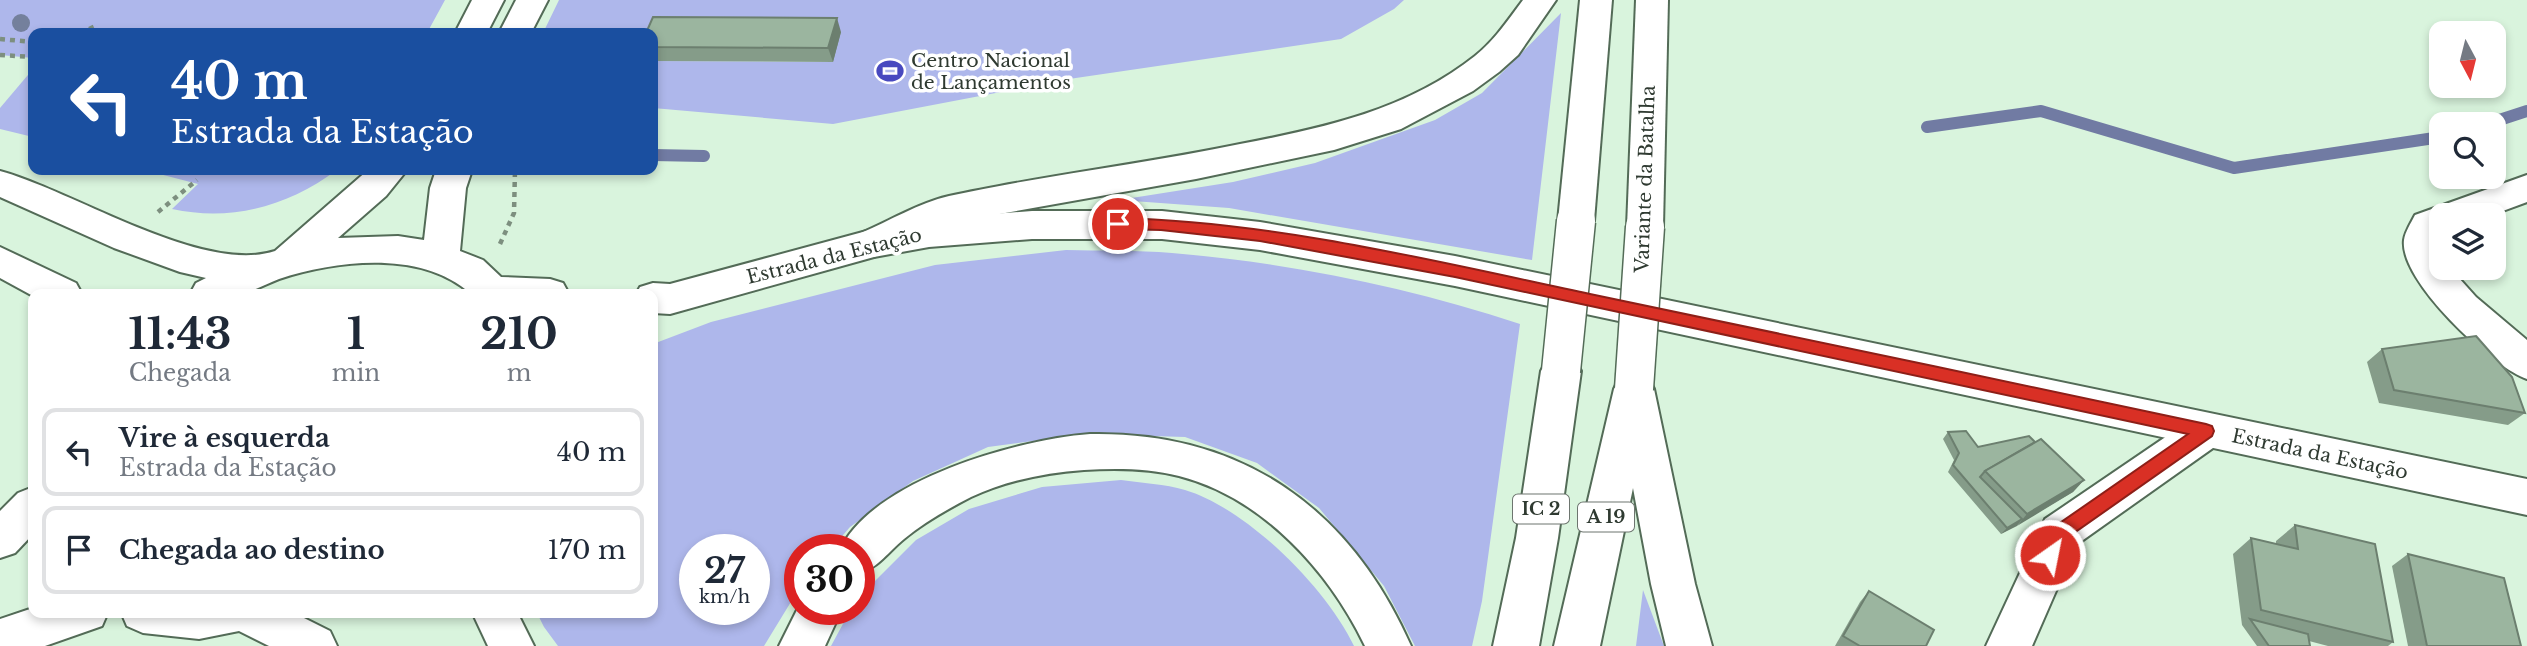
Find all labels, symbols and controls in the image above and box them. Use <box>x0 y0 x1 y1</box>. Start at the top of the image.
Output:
north arrow <box>2429 21 2506 98</box>
map controls <box>2429 21 2506 280</box>
place label: Centro Nacional de Lançamentos <box>911 49 1071 94</box>
text: 40 m <box>171 51 308 112</box>
icon: left <box>56 56 147 147</box>
sports icon: Centro Nacional de Lançamentos <box>875 56 905 86</box>
street label: Variante da Batalha <box>1630 84 1660 274</box>
text: Estrada da Estação <box>171 112 474 152</box>
button: search <box>2429 112 2506 189</box>
pin <box>1088 194 1148 254</box>
button: layers <box>2429 203 2506 280</box>
icon: arrive <box>1099 205 1137 243</box>
street label: Estrada da Estação <box>744 223 924 289</box>
text: 11:43 <box>128 308 231 360</box>
text: 1 <box>347 308 365 360</box>
text: 210 <box>480 308 558 360</box>
text: Chegada <box>129 359 231 387</box>
text: min <box>332 359 380 387</box>
text: m <box>507 359 531 387</box>
text: Vire à esquerda <box>119 422 330 454</box>
street label: Estrada da Estação <box>2230 424 2410 484</box>
icon: left <box>60 433 98 471</box>
text: 40 m <box>557 436 626 468</box>
text: Estrada da Estação <box>119 454 336 482</box>
road number: IC 2 <box>1513 494 1569 524</box>
road number: A 19 <box>1578 503 1634 532</box>
position arrow <box>2013 518 2087 592</box>
icon: arrive <box>60 531 98 569</box>
text: Chegada ao destino <box>119 534 385 566</box>
text: 170 m <box>547 534 626 566</box>
speed limit sign: 30 <box>784 534 875 625</box>
text: 27 <box>704 549 745 592</box>
text: km/h <box>699 586 750 608</box>

